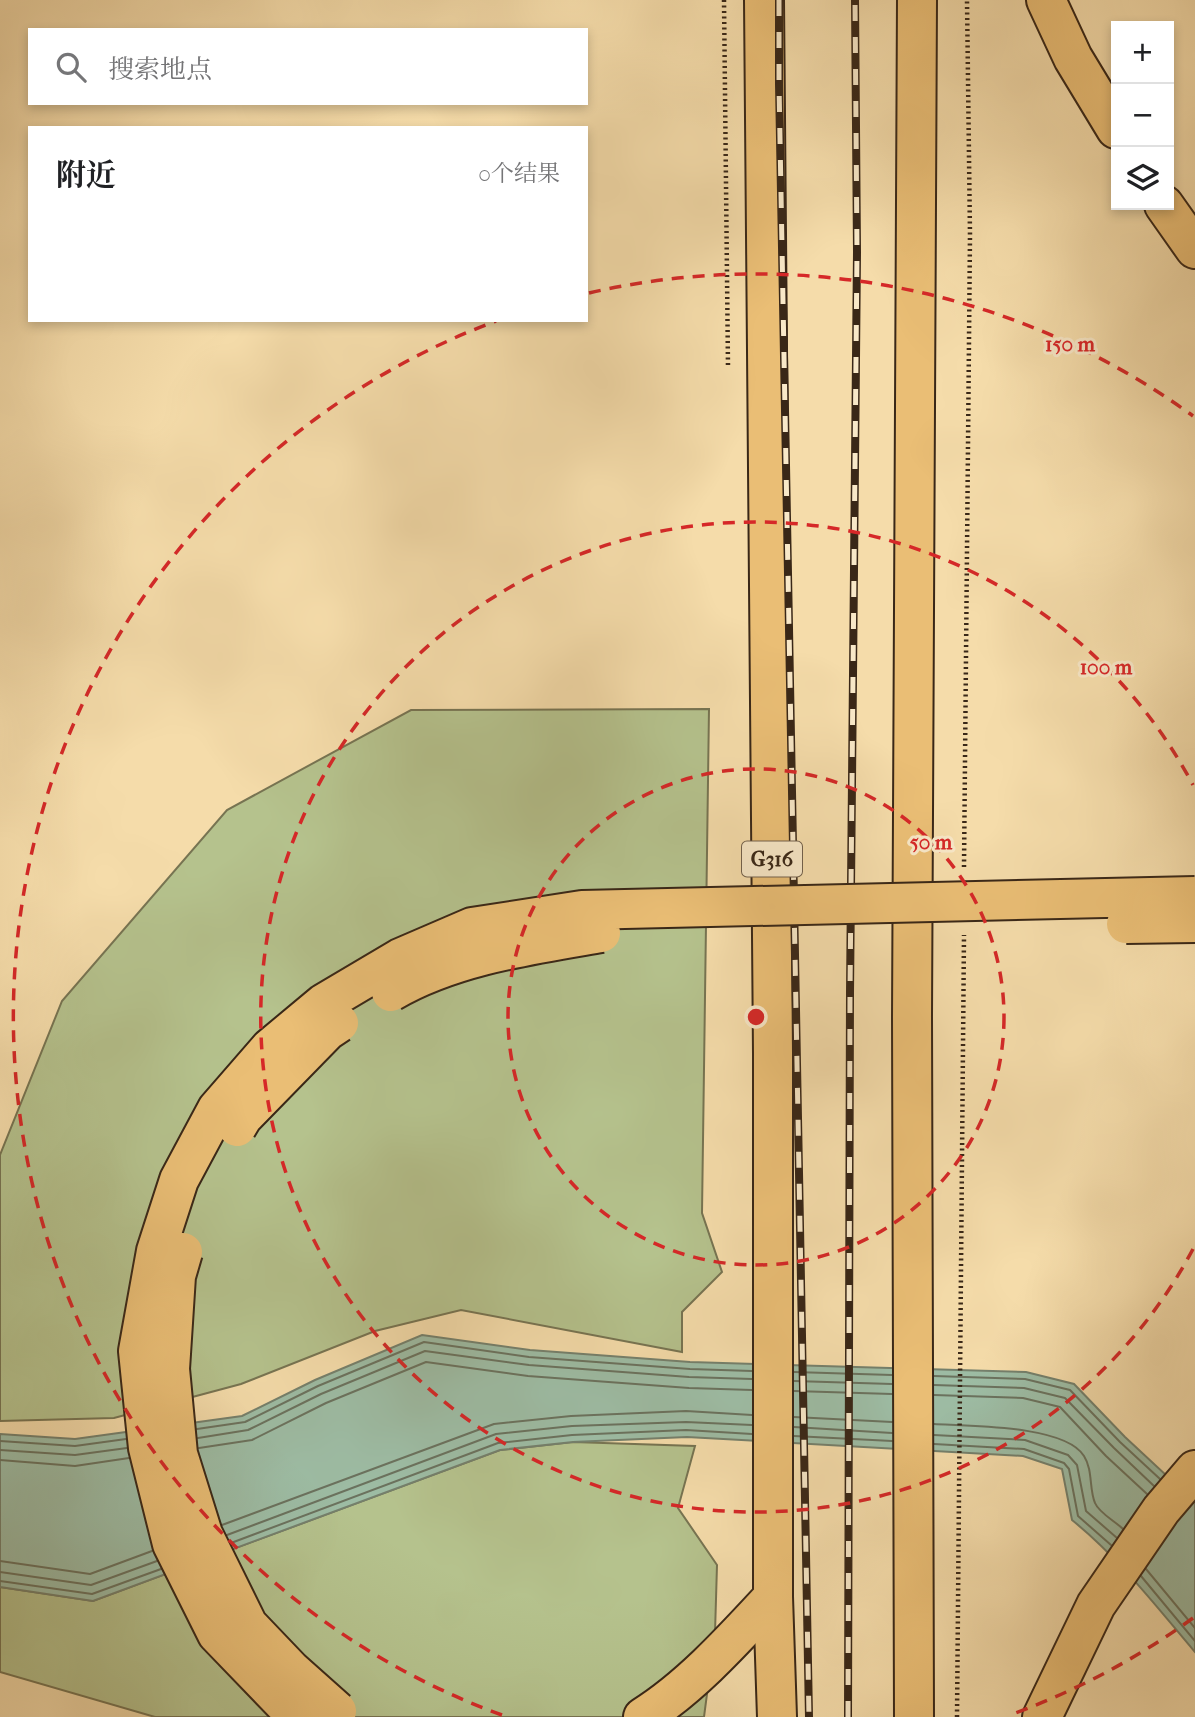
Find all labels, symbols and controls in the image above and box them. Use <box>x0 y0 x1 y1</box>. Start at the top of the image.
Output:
map controls <box>1111 21 1174 210</box>
button: + <box>1111 21 1174 84</box>
search box <box>28 28 588 105</box>
icon: search <box>52 48 90 86</box>
text: 搜索地点 <box>108 54 212 85</box>
button: − <box>1111 84 1174 147</box>
button: layers <box>1111 147 1174 210</box>
text: 附近 <box>56 158 116 193</box>
text: 0个结果 <box>478 160 560 187</box>
text: 150 m <box>1045 332 1096 356</box>
text: 100 m <box>1080 655 1133 679</box>
text: 50 m <box>910 830 953 854</box>
road number: G316 <box>742 842 802 876</box>
centre of rings <box>744 1005 768 1029</box>

